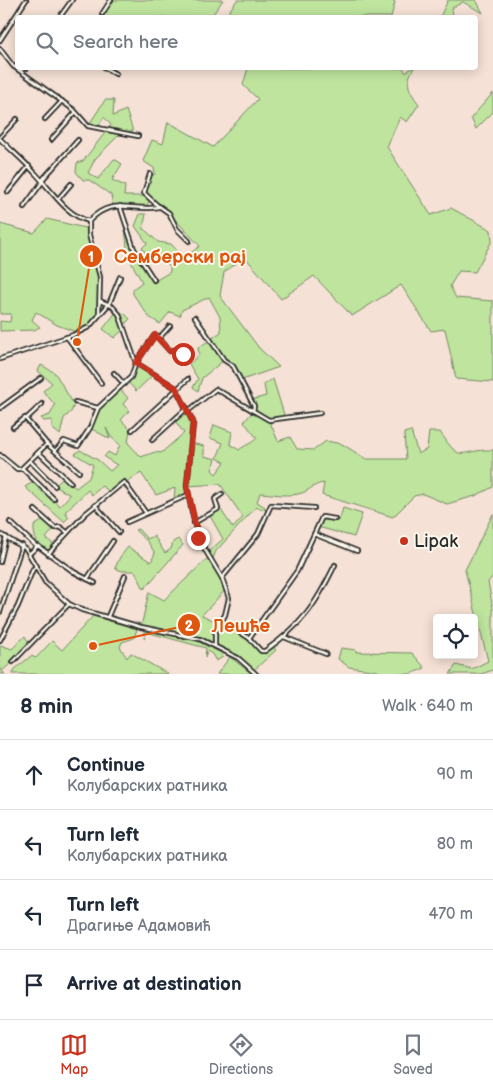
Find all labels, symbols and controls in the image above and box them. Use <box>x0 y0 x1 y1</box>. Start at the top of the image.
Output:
search box <box>15 15 478 70</box>
icon: search <box>33 29 61 57</box>
text: Search here <box>73 31 178 54</box>
callout: Семберски рај <box>79 239 256 273</box>
text: Семберски рај <box>114 246 246 269</box>
text: 1 <box>88 248 94 267</box>
route start <box>172 343 195 366</box>
route end <box>187 527 210 550</box>
place label: Lipak <box>414 531 458 552</box>
marker: Lipak <box>398 535 410 547</box>
callout: Лешће <box>176 608 280 642</box>
map controls <box>433 614 478 659</box>
button: locate <box>433 614 478 659</box>
text: Лешће <box>211 615 271 638</box>
text: 2 <box>185 617 194 636</box>
text: 8 min <box>20 694 73 719</box>
text: Walk · 640 m <box>382 697 473 716</box>
text: Continue <box>67 754 145 777</box>
icon: ahead <box>20 761 48 789</box>
text: 90 m <box>437 765 473 784</box>
text: Колубарских ратника <box>67 777 228 796</box>
text: Turn left <box>67 824 139 847</box>
icon: left <box>20 831 48 859</box>
text: 80 m <box>437 835 473 854</box>
text: Колубарских ратника <box>67 847 228 866</box>
text: Turn left <box>67 894 139 917</box>
icon: left <box>20 901 48 929</box>
text: 470 m <box>428 905 473 924</box>
text: Драгиње Адамовић <box>67 917 211 936</box>
icon: arrive <box>20 971 48 999</box>
text: Arrive at destination <box>67 973 242 996</box>
tab: Map <box>60 1031 88 1078</box>
tab: Directions <box>209 1031 273 1078</box>
tab: Saved <box>393 1031 433 1078</box>

